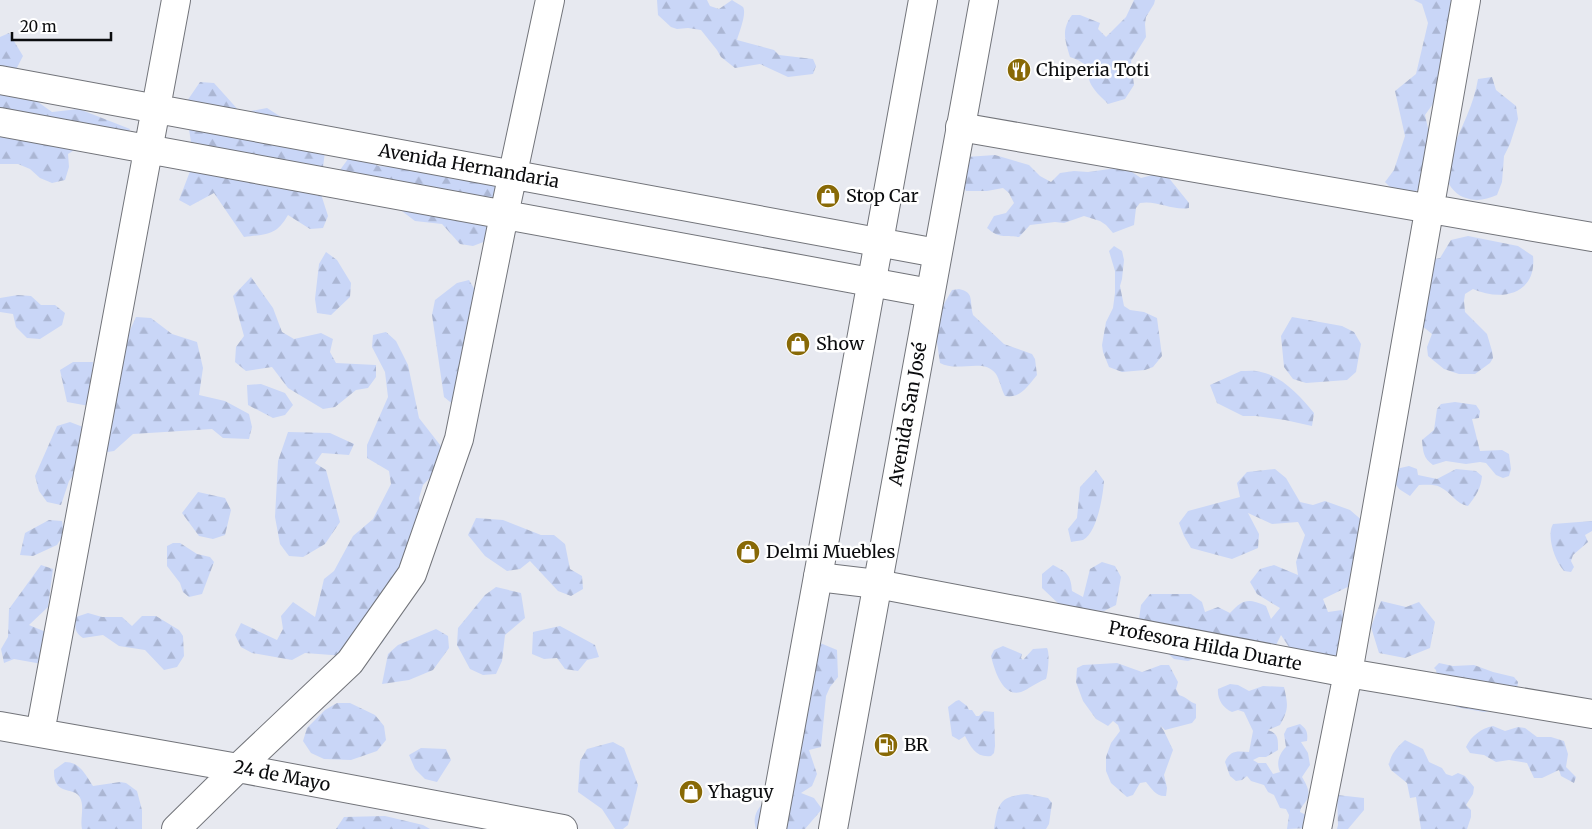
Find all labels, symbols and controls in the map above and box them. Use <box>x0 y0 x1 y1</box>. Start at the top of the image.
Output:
scale bar <box>12 10 111 42</box>
text: 20 m <box>20 17 57 36</box>
restaurant icon: Chiperia Toti <box>1006 57 1032 83</box>
place label: Chiperia Toti <box>1036 58 1150 81</box>
street label: Avenida Hernandaria <box>376 138 562 193</box>
shop icon: Stop Car <box>815 183 841 209</box>
place label: Stop Car <box>846 184 919 207</box>
shop icon: Show <box>785 331 811 357</box>
place label: Show <box>816 332 865 355</box>
street label: Avenida San José <box>883 340 931 489</box>
shop icon: Delmi Muebles <box>735 539 761 565</box>
place label: Delmi Muebles <box>766 540 895 563</box>
street label: Profesora Hilda Duarte <box>1107 615 1304 676</box>
fuel station icon: BR <box>873 732 899 758</box>
place label: BR <box>904 733 929 756</box>
street label: 24 de Mayo <box>232 755 332 796</box>
shop icon: Yhaguy <box>678 779 704 805</box>
place label: Yhaguy <box>707 780 774 803</box>

